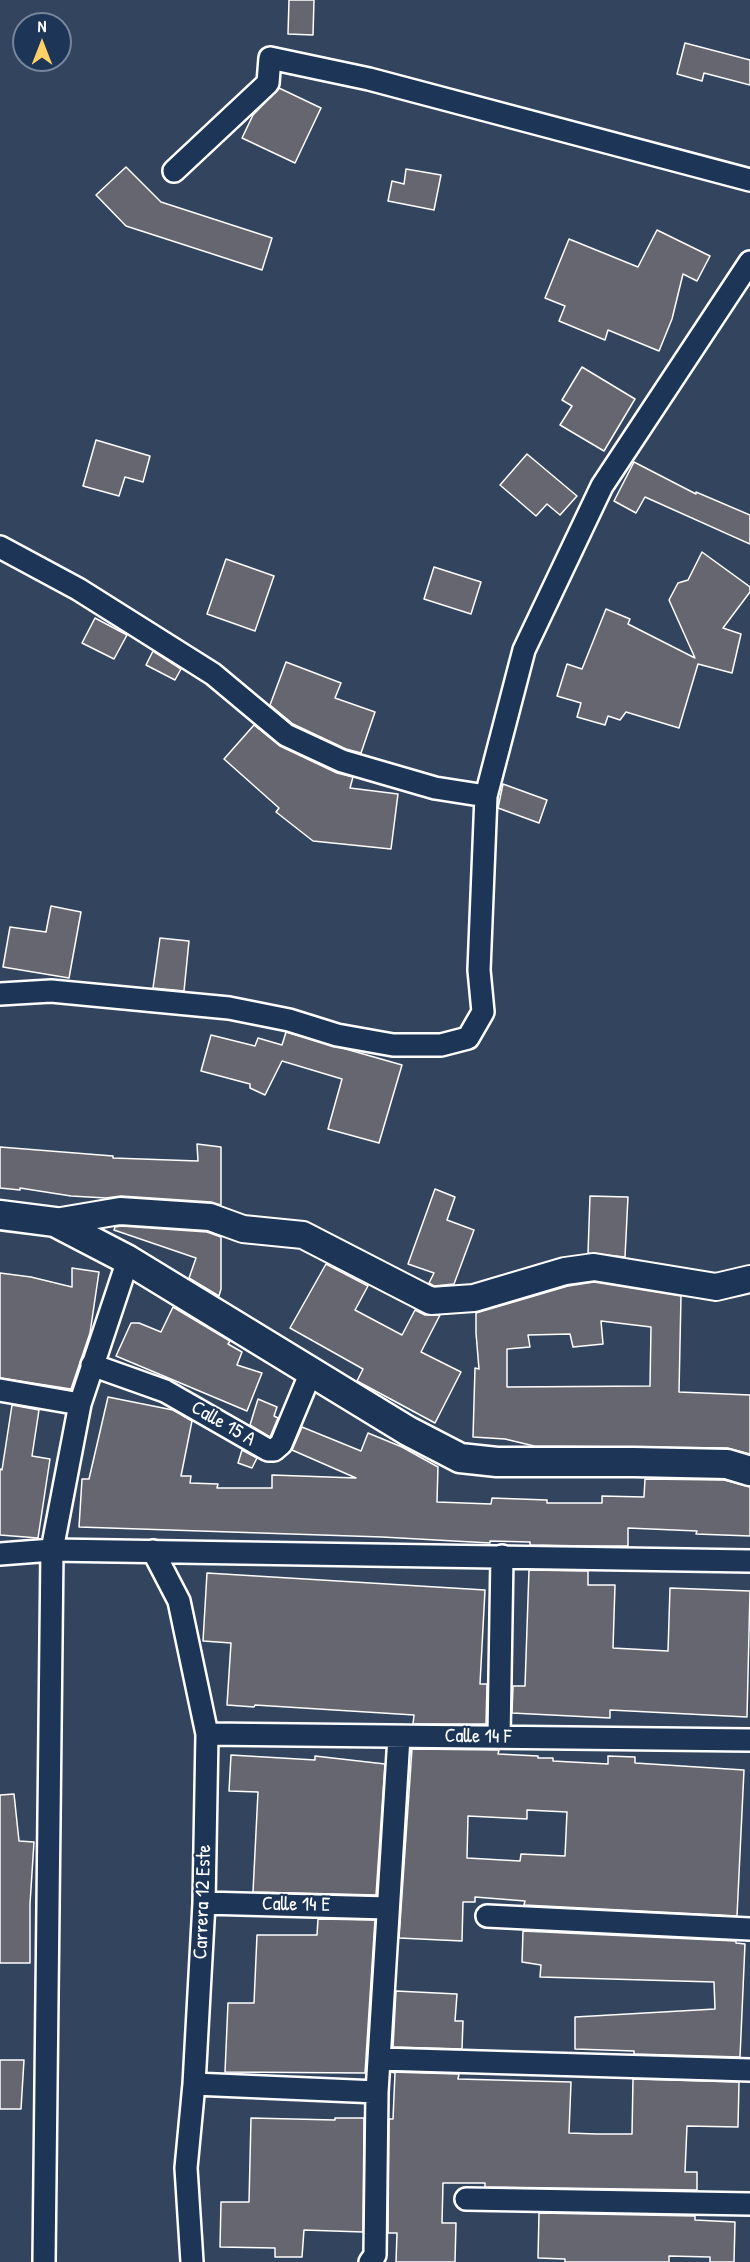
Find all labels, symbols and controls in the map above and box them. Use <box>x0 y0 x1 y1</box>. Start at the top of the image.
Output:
north arrow <box>12 12 72 72</box>
text: N <box>38 15 46 37</box>
street label: Calle 15 A <box>187 1396 259 1452</box>
street label: Calle 14 F <box>444 1724 512 1750</box>
street label: Carrera 12 Este <box>189 1844 217 1960</box>
street label: Calle 14 E <box>262 1892 330 1918</box>

